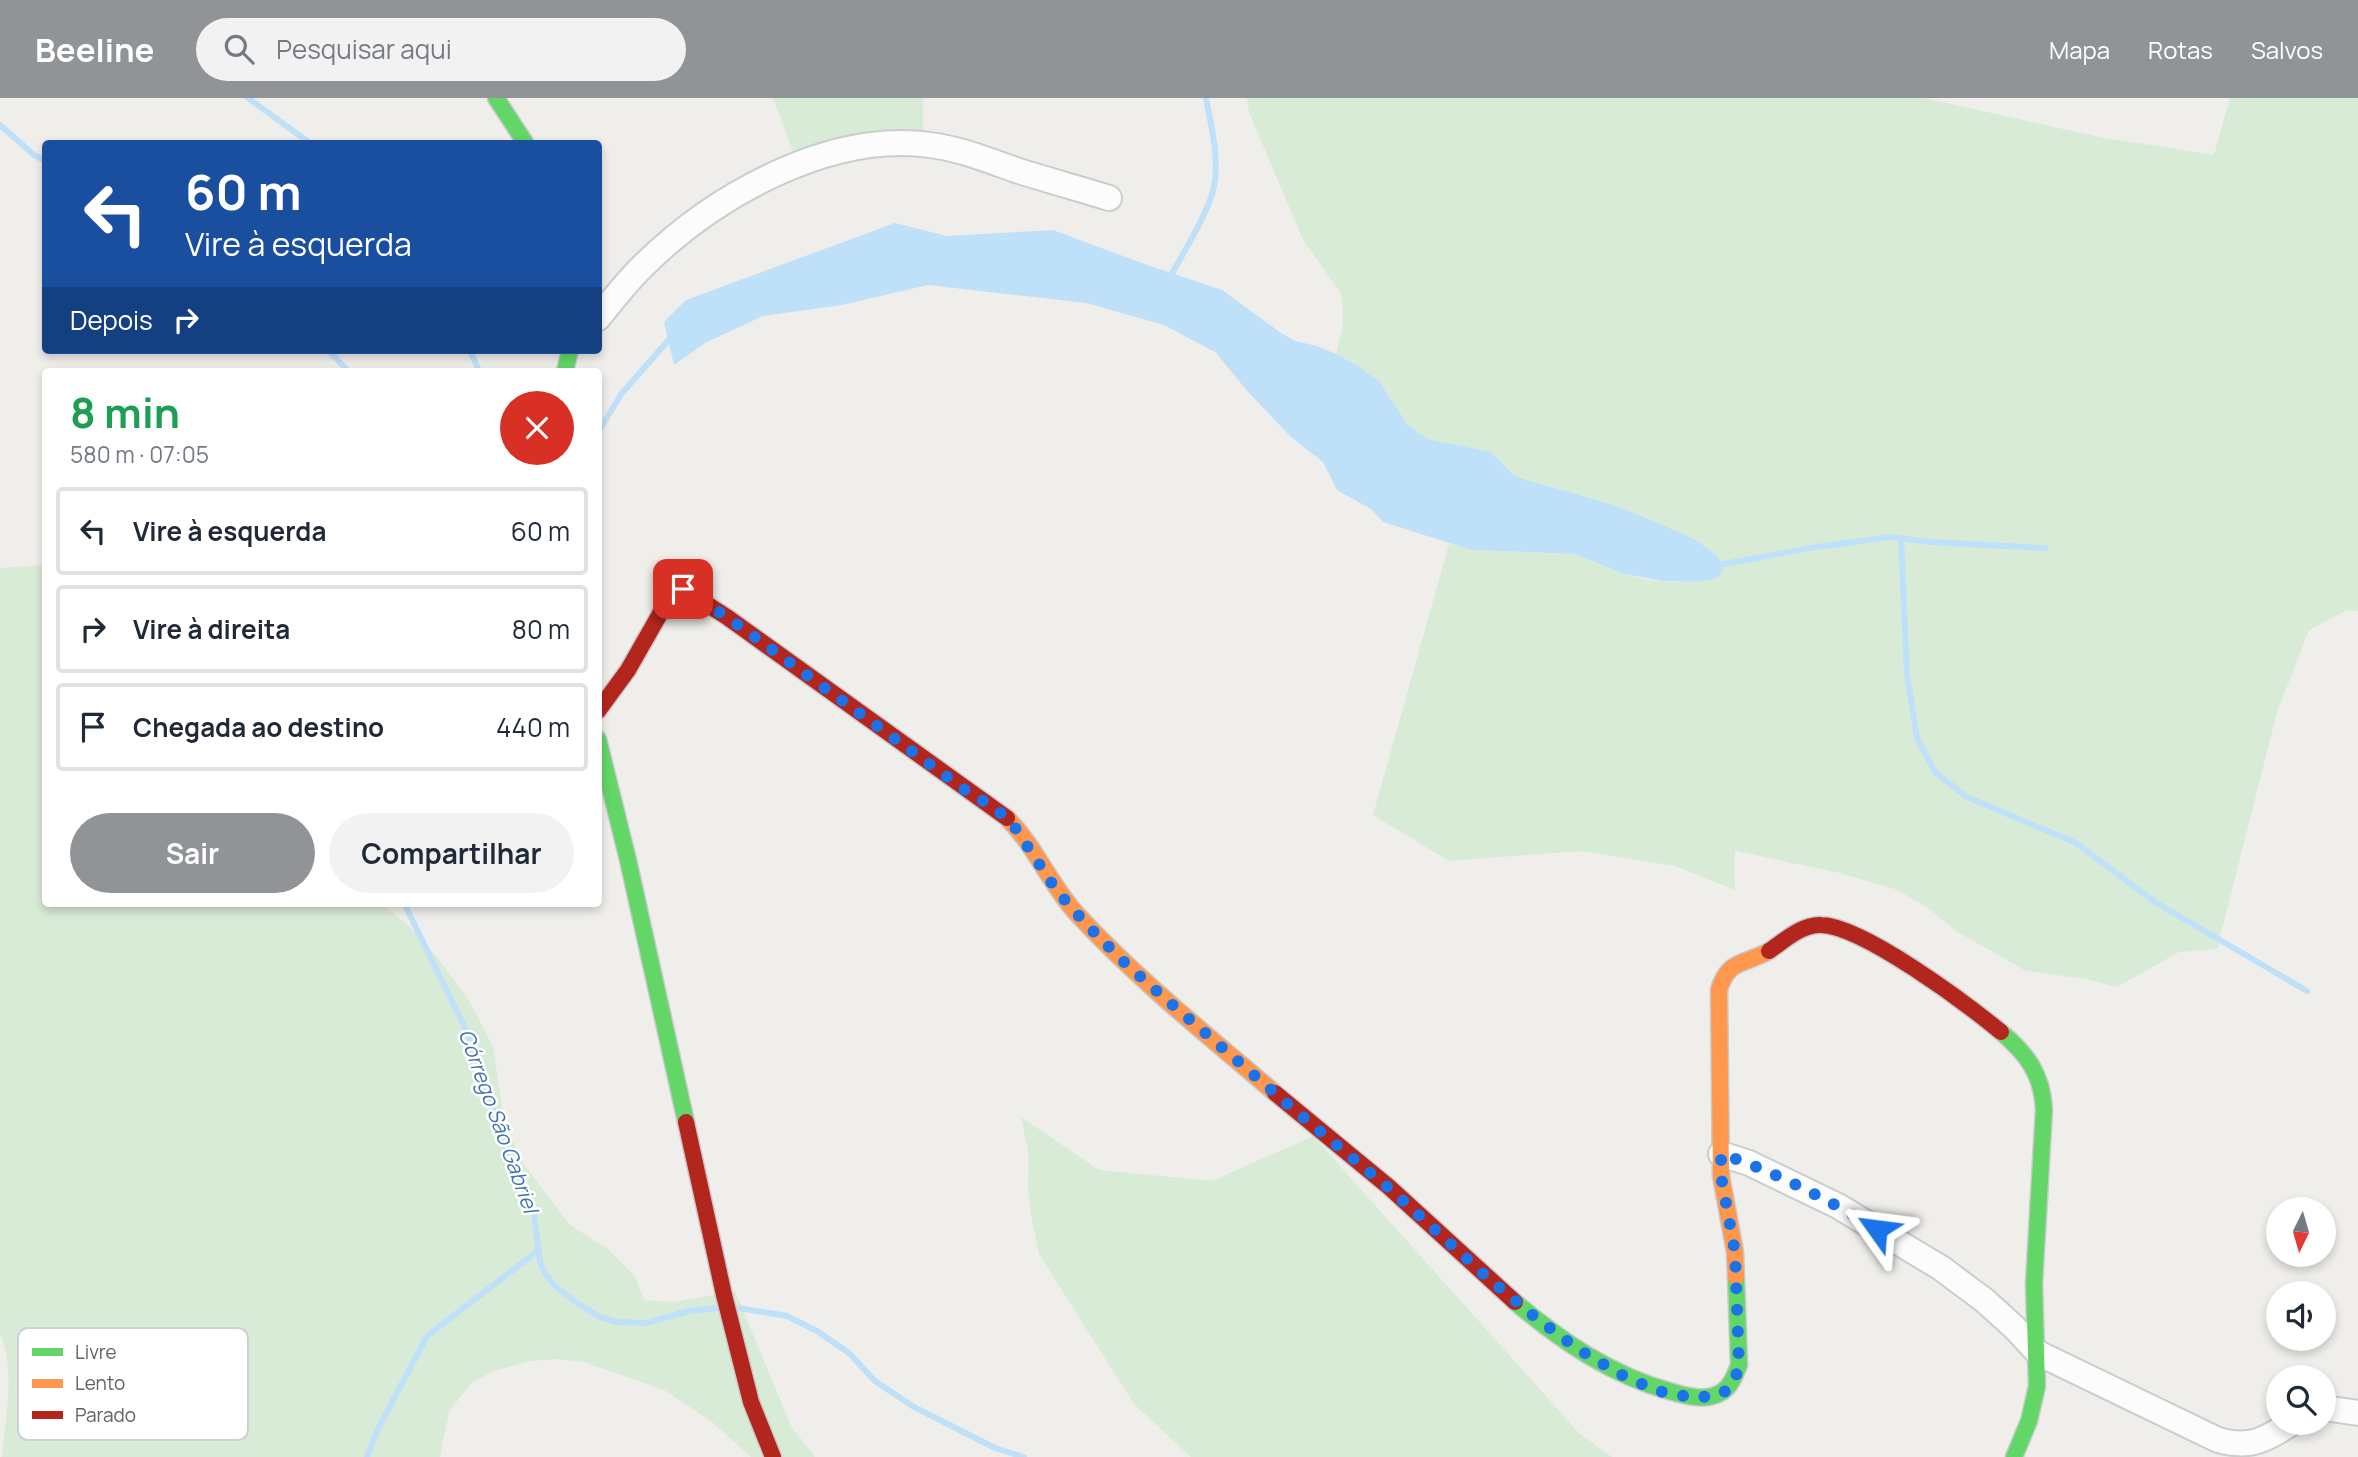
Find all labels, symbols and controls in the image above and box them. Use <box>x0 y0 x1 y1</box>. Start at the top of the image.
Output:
search box <box>196 18 686 81</box>
text: Beeline <box>35 27 154 72</box>
icon: search <box>220 30 258 68</box>
text: Pesquisar aqui <box>276 31 452 67</box>
text: Mapa <box>2049 33 2110 66</box>
text: Rotas <box>2148 33 2213 66</box>
text: Salvos <box>2251 33 2323 66</box>
text: 60 m <box>185 158 302 225</box>
icon: left <box>70 168 161 259</box>
text: Vire à esquerda <box>185 222 412 266</box>
icon: right <box>167 301 205 339</box>
text: Depois <box>70 302 153 338</box>
text: 8 min <box>70 383 180 441</box>
button: close <box>500 391 574 465</box>
text: 580 m · 07:05 <box>70 438 209 470</box>
icon: left <box>74 512 112 550</box>
text: Vire à esquerda <box>133 513 326 549</box>
text: 60 m <box>511 513 570 549</box>
pin <box>653 559 713 619</box>
icon: arrive <box>664 570 702 608</box>
icon: right <box>74 610 112 648</box>
text: Vire à direita <box>133 611 290 647</box>
text: 80 m <box>512 611 570 647</box>
icon: arrive <box>74 708 112 746</box>
text: Chegada ao destino <box>133 709 384 745</box>
text: 440 m <box>496 709 570 745</box>
button: Sair <box>70 813 315 893</box>
button: Compartilhar <box>329 813 574 893</box>
water label: Córrego São Gabriel <box>453 1025 546 1219</box>
position arrow <box>1840 1192 1914 1266</box>
north arrow <box>2266 1197 2336 1267</box>
map controls <box>2266 1197 2336 1435</box>
button: sound <box>2266 1281 2336 1351</box>
legend <box>18 1328 248 1440</box>
text: Livre <box>75 1339 117 1365</box>
button: search <box>2266 1365 2336 1435</box>
text: Lento <box>75 1370 125 1396</box>
text: Parado <box>75 1402 136 1428</box>

